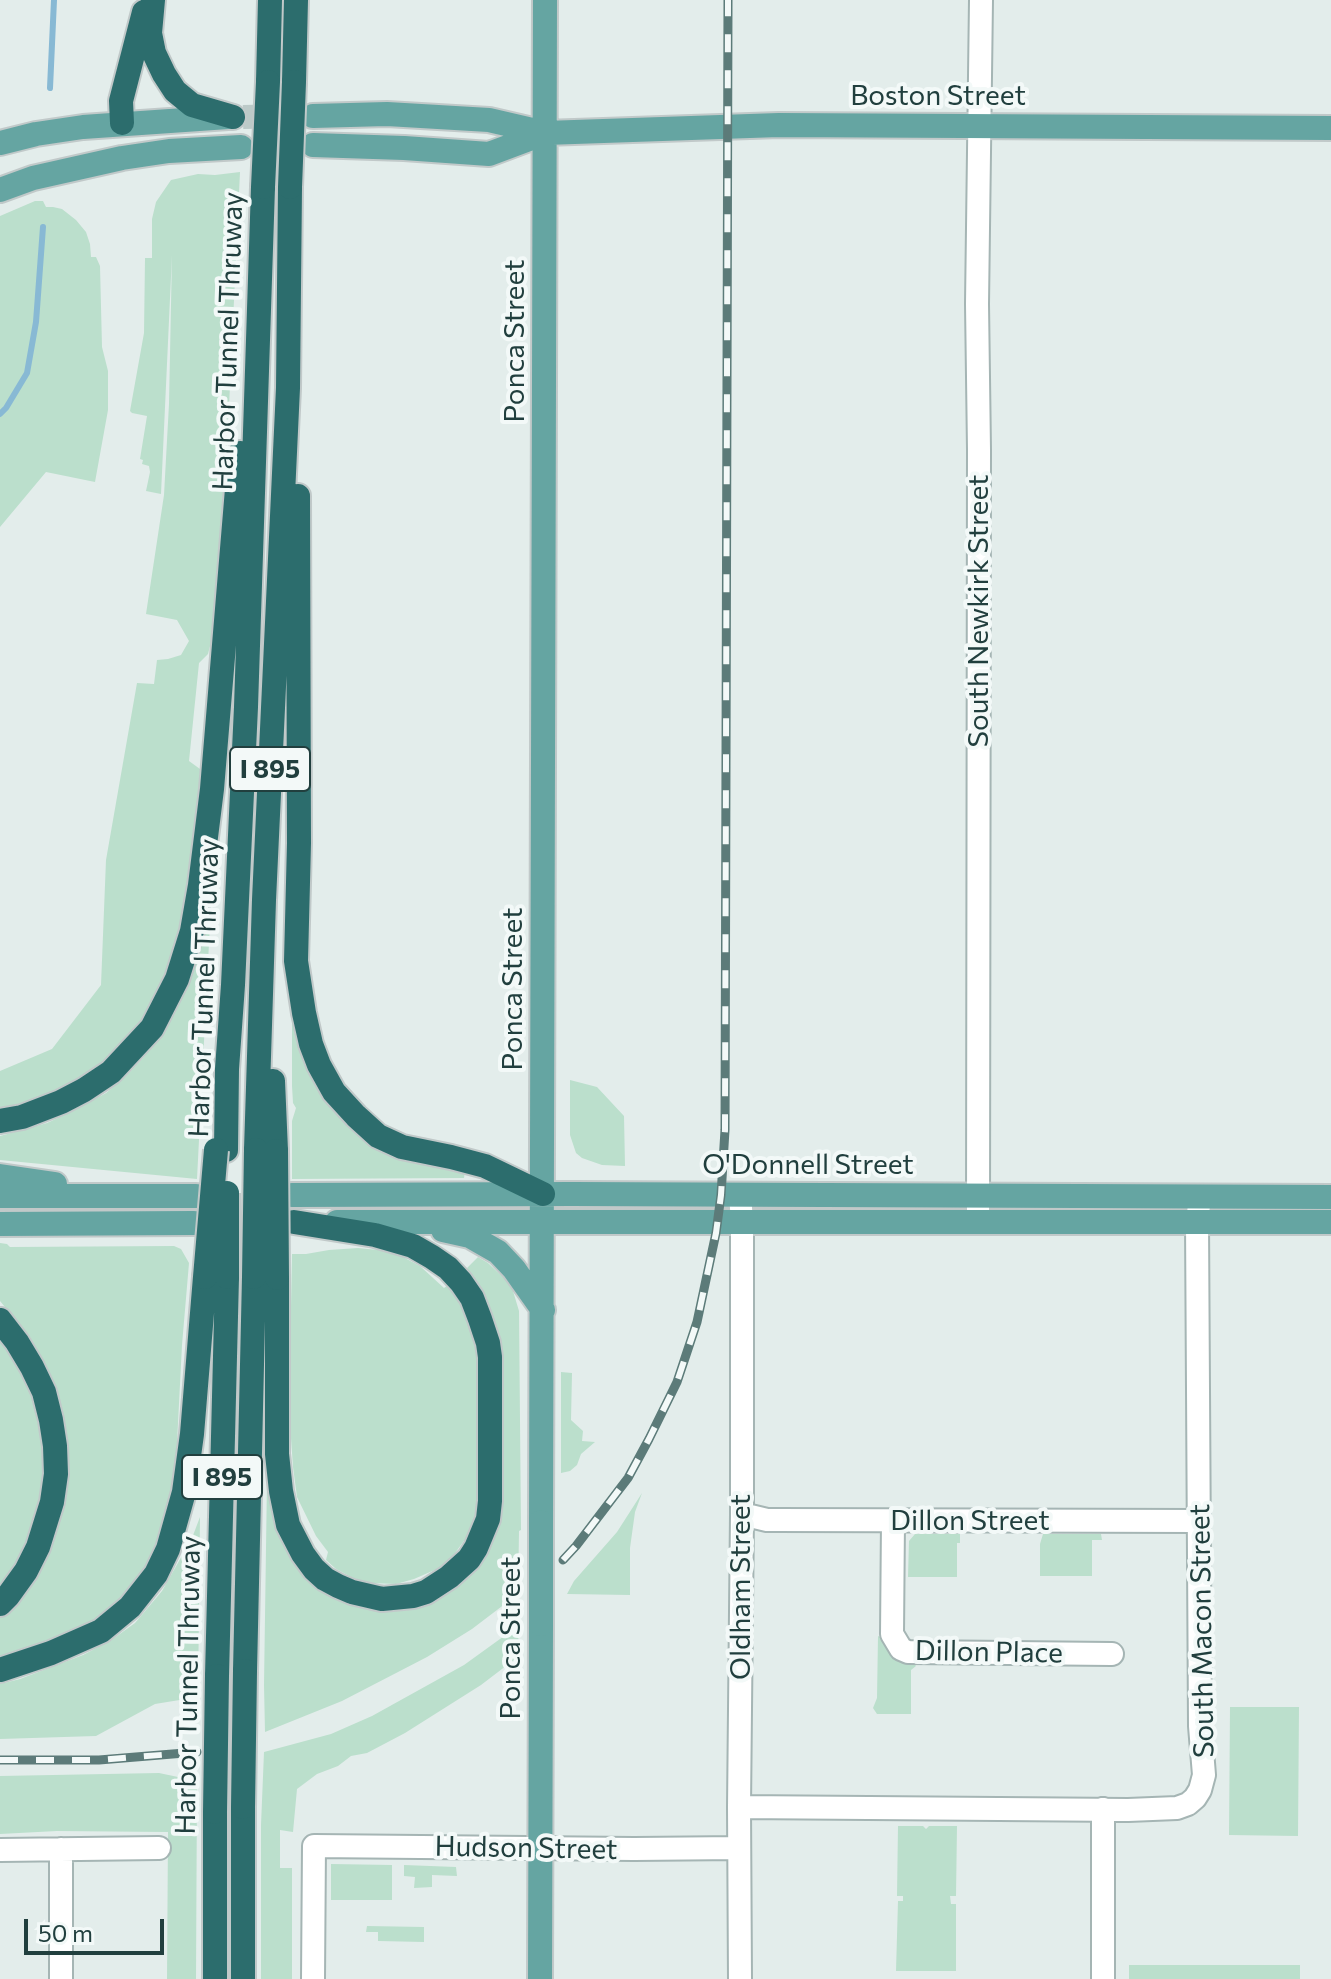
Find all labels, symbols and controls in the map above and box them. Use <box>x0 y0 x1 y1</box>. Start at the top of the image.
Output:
street label: Boston Street <box>850 79 1026 113</box>
street label: Harbor Tunnel Thruway <box>206 191 250 491</box>
street label: Ponca Street <box>498 260 532 422</box>
street label: South Newkirk Street <box>962 475 996 747</box>
road number: I 895 <box>230 747 310 791</box>
street label: Harbor Tunnel Thruway <box>182 838 226 1138</box>
street label: Ponca Street <box>496 908 530 1070</box>
street label: O'Donnell Street <box>702 1148 914 1182</box>
road number: I 895 <box>182 1455 262 1499</box>
street label: Oldham Street <box>724 1494 758 1680</box>
street label: Dillon Street <box>890 1504 1050 1538</box>
street label: South Macon Street <box>1183 1504 1221 1758</box>
street label: Harbor Tunnel Thruway <box>169 1535 207 1835</box>
street label: Ponca Street <box>494 1557 528 1719</box>
street label: Dillon Place <box>915 1634 1063 1670</box>
street label: Hudson Street <box>434 1830 618 1866</box>
scale bar <box>28 1903 168 1953</box>
text: 50 m <box>38 1918 93 1947</box>

